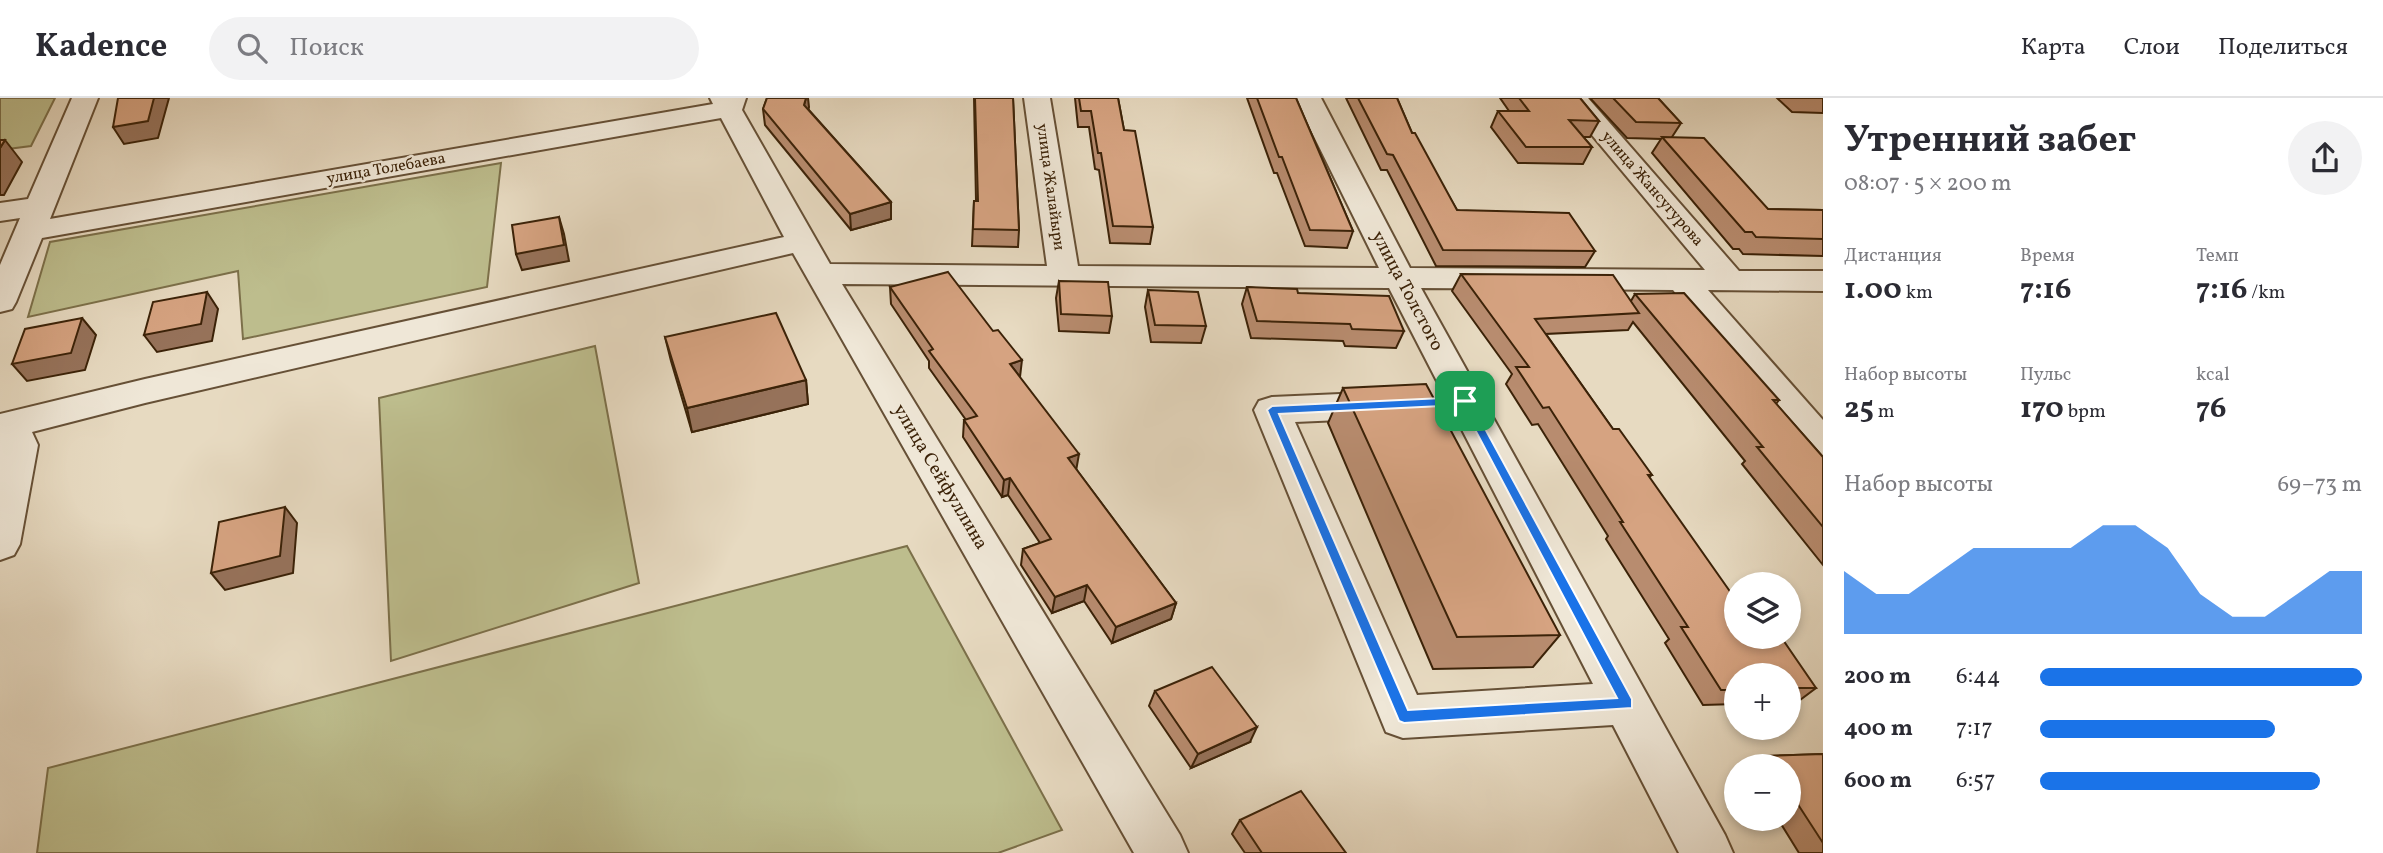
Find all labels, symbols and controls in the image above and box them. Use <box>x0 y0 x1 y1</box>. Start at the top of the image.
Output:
search box <box>209 17 699 80</box>
text: Kadence <box>35 25 167 71</box>
icon: search <box>233 29 271 67</box>
text: Поиск <box>289 30 364 66</box>
text: Карта <box>2021 31 2086 65</box>
text: Слои <box>2124 31 2180 65</box>
text: Поделиться <box>2218 31 2348 65</box>
text: Утренний забег <box>1844 115 2136 168</box>
button: share <box>2288 121 2362 195</box>
street label: улица Жалайыри <box>1030 122 1070 252</box>
street label: улица Жансугурова <box>1596 127 1708 251</box>
street label: улица Толебаева <box>325 148 447 190</box>
text: 08:07 · 5 × 200 m <box>1844 168 2012 200</box>
street label: улица Толстого <box>1364 226 1450 356</box>
text: Дистанция <box>1844 243 1942 269</box>
text: Время <box>2020 243 2075 269</box>
text: Темп <box>2196 243 2239 269</box>
text: 1.00 <box>1844 269 1902 311</box>
text: 7:16 <box>2020 269 2071 311</box>
text: 7:16 <box>2196 269 2247 311</box>
text: km <box>1902 280 1933 306</box>
text: /km <box>2247 280 2285 306</box>
text: Набор высоты <box>1844 362 1967 388</box>
text: Пульс <box>2020 362 2071 388</box>
text: kcal <box>2196 362 2230 388</box>
pin <box>1435 371 1495 431</box>
icon: arrive <box>1446 382 1484 420</box>
text: 25 <box>1844 388 1874 430</box>
text: 170 <box>2020 388 2064 430</box>
text: 76 <box>2196 388 2227 430</box>
street label: улица Сейфуллина <box>886 399 994 555</box>
text: m <box>1874 399 1895 425</box>
text: bpm <box>2064 399 2106 425</box>
text: Набор высоты <box>1844 469 1993 501</box>
text: 69–73 m <box>2277 469 2362 501</box>
map controls <box>1724 572 1801 831</box>
button: layers <box>1724 572 1801 649</box>
text: 200 m <box>1844 661 1911 693</box>
text: 6:44 <box>1956 661 2001 693</box>
button: + <box>1724 663 1801 740</box>
text: 400 m <box>1844 713 1913 745</box>
text: 7:17 <box>1956 713 1993 745</box>
button: − <box>1724 754 1801 831</box>
text: 600 m <box>1844 765 1912 797</box>
text: 6:57 <box>1956 765 1995 797</box>

